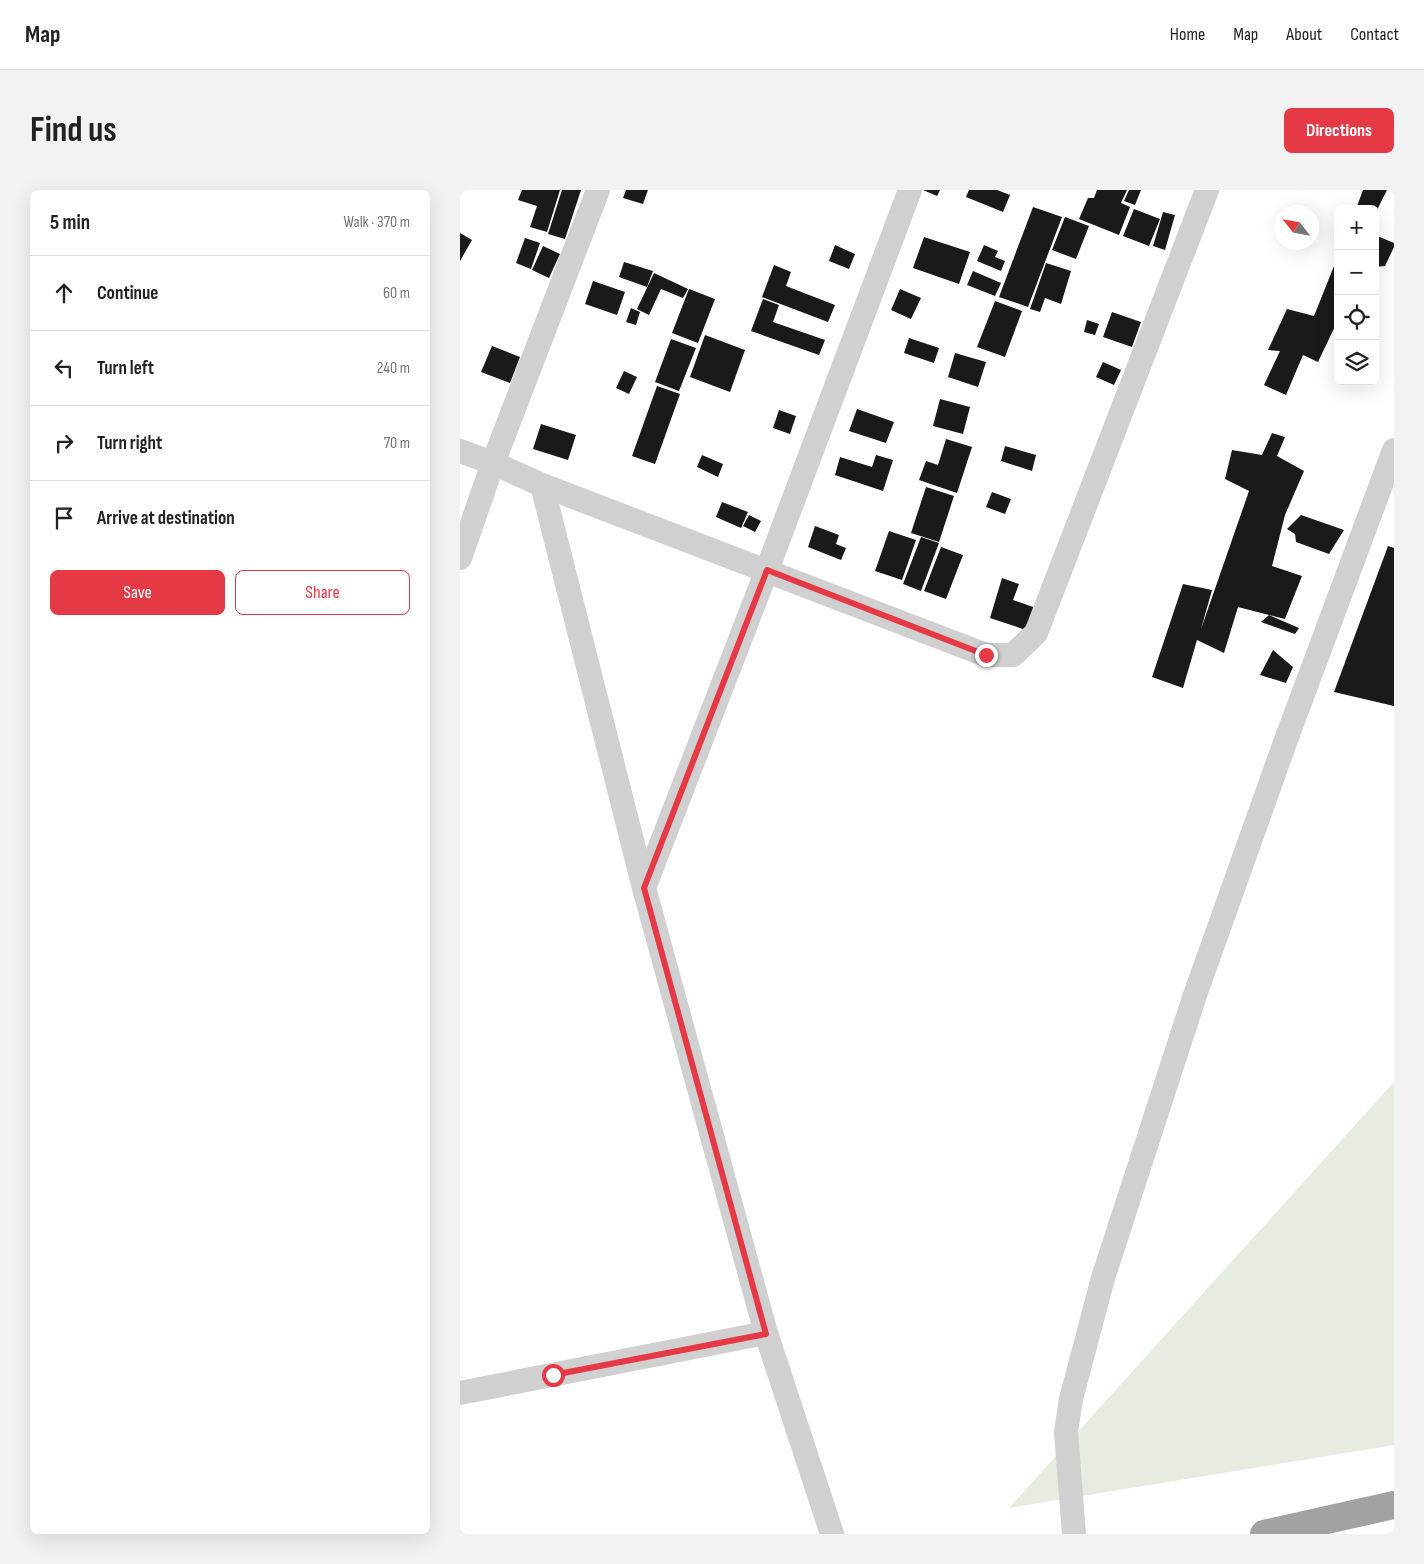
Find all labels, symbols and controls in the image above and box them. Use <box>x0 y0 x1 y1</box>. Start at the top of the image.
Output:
text: Map <box>25 20 60 49</box>
text: Home <box>1170 24 1205 45</box>
text: Map <box>1233 24 1258 45</box>
text: About <box>1286 24 1322 45</box>
text: Contact <box>1350 24 1399 45</box>
button: Directions <box>1284 108 1394 153</box>
text: Find us <box>30 109 117 152</box>
north arrow <box>1274 205 1319 250</box>
map controls <box>1334 205 1379 385</box>
button: + <box>1334 205 1379 250</box>
text: 5 min <box>50 210 90 235</box>
text: Walk · 370 m <box>343 213 410 232</box>
button: − <box>1334 250 1379 295</box>
icon: ahead <box>50 279 78 307</box>
text: Continue <box>97 282 158 305</box>
text: 60 m <box>383 284 410 303</box>
button: locate <box>1334 295 1379 340</box>
button: layers <box>1334 340 1379 385</box>
icon: left <box>50 354 78 382</box>
text: Turn left <box>97 357 154 380</box>
text: 240 m <box>377 359 410 378</box>
icon: right <box>50 429 78 457</box>
text: Turn right <box>97 432 162 455</box>
text: 70 m <box>384 434 410 453</box>
icon: arrive <box>50 504 78 532</box>
text: Arrive at destination <box>97 507 235 530</box>
button: Save <box>50 570 225 615</box>
button: Share <box>235 570 410 615</box>
route end <box>975 644 998 667</box>
route start <box>542 1364 565 1387</box>

